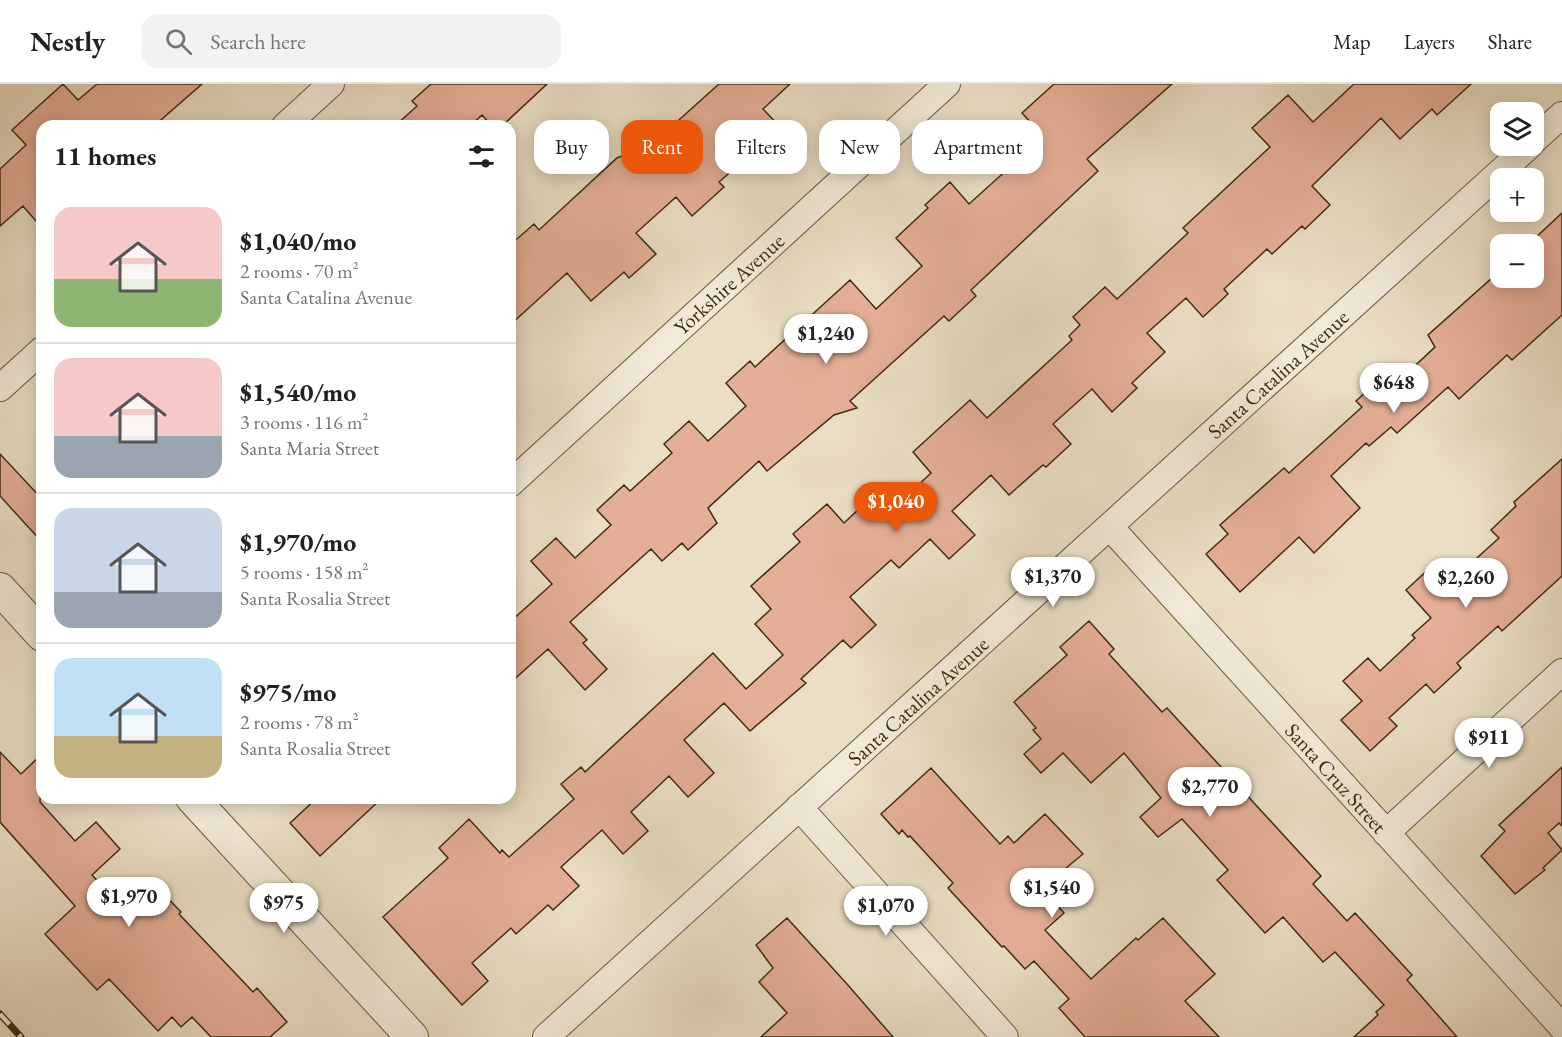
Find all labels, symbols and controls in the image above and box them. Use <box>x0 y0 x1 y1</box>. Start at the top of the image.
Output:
search box <box>141 14 561 68</box>
text: Nestly <box>30 23 105 59</box>
icon: search <box>162 25 195 58</box>
text: Search here <box>210 27 306 56</box>
text: Map <box>1333 28 1371 55</box>
text: Layers <box>1404 28 1455 55</box>
text: Share <box>1488 28 1532 55</box>
map controls <box>1490 102 1544 288</box>
button: layers <box>1490 102 1544 156</box>
chip: Buy <box>534 120 609 174</box>
chip: Rent <box>621 120 703 174</box>
chip: Filters <box>715 120 807 174</box>
chip: New <box>819 120 900 174</box>
chip: Apartment <box>912 120 1043 174</box>
text: 11 homes <box>54 139 156 173</box>
icon: filters <box>465 140 498 173</box>
button: + <box>1490 168 1544 222</box>
text: $1,040/mo <box>240 224 356 258</box>
street label: Yorkshire Avenue <box>668 227 790 341</box>
icon: home <box>102 231 174 303</box>
button: − <box>1490 234 1544 288</box>
text: 2 rooms · 70 m² <box>240 258 359 284</box>
text: Santa Catalina Avenue <box>240 284 412 310</box>
street label: Santa Catalina Avenue <box>1202 303 1354 445</box>
pin: $1,240 <box>777 314 875 365</box>
text: $1,240 <box>798 320 854 346</box>
pin: $648 <box>1358 363 1430 414</box>
text: $648 <box>1374 369 1414 395</box>
text: $1,540/mo <box>240 375 356 409</box>
icon: home <box>102 382 174 454</box>
text: 3 rooms · 116 m² <box>240 409 368 435</box>
text: Santa Maria Street <box>240 435 379 461</box>
pin: $1,040 <box>847 482 945 533</box>
text: $1,040 <box>868 488 924 514</box>
text: $1,970/mo <box>240 525 356 559</box>
icon: home <box>102 532 174 604</box>
pin: $1,370 <box>1004 557 1102 608</box>
pin: $2,260 <box>1417 558 1515 609</box>
text: 5 rooms · 158 m² <box>240 559 368 585</box>
text: $1,370 <box>1025 563 1081 589</box>
text: $2,260 <box>1438 564 1494 590</box>
text: Santa Rosalia Street <box>240 585 390 611</box>
street label: Santa Catalina Avenue <box>842 630 994 772</box>
text: $975/mo <box>240 675 336 709</box>
icon: home <box>102 682 174 754</box>
text: 2 rooms · 78 m² <box>240 709 359 735</box>
street label: Santa Cruz Street <box>1279 717 1393 839</box>
pin: $911 <box>1453 718 1525 769</box>
text: $911 <box>1469 724 1509 750</box>
text: Santa Rosalia Street <box>240 735 390 761</box>
pin: $2,770 <box>1161 767 1259 818</box>
text: $2,770 <box>1182 773 1238 799</box>
pin: $1,540 <box>1003 868 1101 919</box>
text: $1,540 <box>1024 874 1080 900</box>
pin: $1,970 <box>80 877 178 928</box>
text: $1,970 <box>101 883 157 909</box>
pin: $975 <box>248 883 320 934</box>
pin: $1,070 <box>837 886 935 937</box>
text: $975 <box>264 889 304 915</box>
text: $1,070 <box>858 892 914 918</box>

